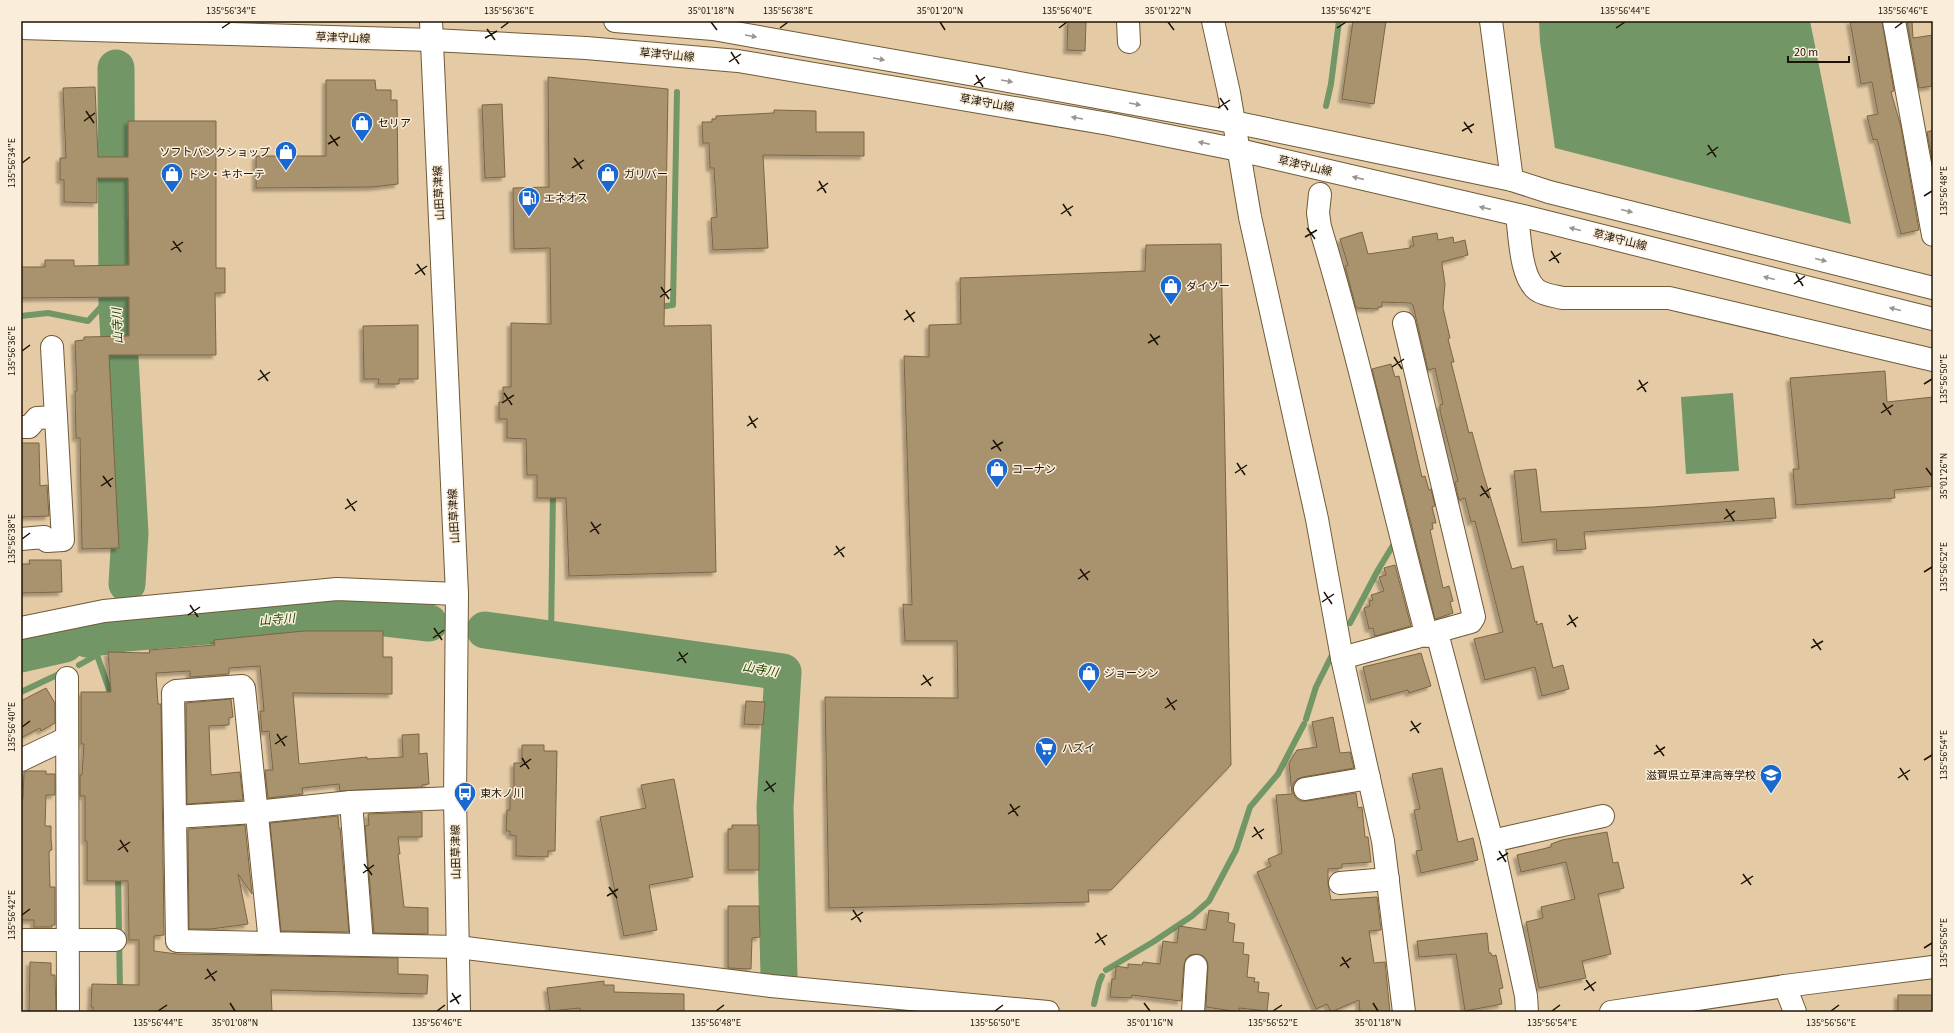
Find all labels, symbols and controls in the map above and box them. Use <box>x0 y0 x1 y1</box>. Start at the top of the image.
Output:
text: 135°56'34"E <box>206 4 256 18</box>
text: 135°56'36"E <box>484 4 534 18</box>
text: 35°01'18"N <box>688 4 734 18</box>
text: 135°56'38"E <box>763 4 813 18</box>
text: 35°01'20"N <box>917 4 963 18</box>
text: 135°56'40"E <box>1042 4 1092 18</box>
text: 35°01'22"N <box>1145 4 1191 18</box>
text: 135°56'42"E <box>1321 4 1371 18</box>
text: 135°56'44"E <box>1600 4 1650 18</box>
text: 135°56'46"E <box>1878 4 1928 18</box>
street label: 草津守山線 <box>315 30 371 46</box>
one-way arrow <box>745 33 757 39</box>
scale bar <box>1788 38 1849 64</box>
text: 20 m <box>1794 44 1818 61</box>
street label: 草津守山線 <box>639 45 695 65</box>
one-way arrow <box>873 56 885 62</box>
one-way arrow <box>1001 78 1013 84</box>
street label: 草津守山線 <box>959 91 1015 115</box>
one-way arrow <box>1129 101 1141 107</box>
shop icon: セリア <box>349 110 375 143</box>
one-way arrow <box>1071 115 1083 121</box>
place label: セリア <box>378 116 411 131</box>
text: 135°56'34"E <box>5 138 19 188</box>
shop icon: ソフトバンクショップ <box>273 139 299 172</box>
one-way arrow <box>1198 140 1211 146</box>
place label: ソフトバンクショップ <box>159 145 270 160</box>
street label: 草津守山線 <box>1277 153 1333 179</box>
shop icon: ドン・キホーテ <box>159 161 185 194</box>
shop icon: ガリバー <box>595 161 621 194</box>
street label: 山田草津線 <box>430 165 448 221</box>
text: 135°56'48"E <box>1937 166 1951 216</box>
place label: ドン・キホーテ <box>188 167 265 182</box>
place label: ガリバー <box>624 167 668 182</box>
one-way arrow <box>1352 175 1365 181</box>
fuel station icon: エネオス <box>516 185 542 218</box>
place label: エネオス <box>544 191 588 206</box>
one-way arrow <box>1479 205 1491 211</box>
one-way arrow <box>1621 209 1634 215</box>
one-way arrow <box>1569 226 1581 232</box>
street label: 草津守山線 <box>1592 226 1648 254</box>
one-way arrow <box>1816 257 1828 263</box>
shop icon: ダイソー <box>1158 273 1184 306</box>
one-way arrow <box>1763 274 1775 280</box>
place label: ダイソー <box>1186 279 1230 294</box>
water label: 山寺川 <box>108 306 127 344</box>
one-way arrow <box>1889 306 1901 312</box>
text: 135°56'36"E <box>5 326 19 376</box>
text: 135°56'50"E <box>1937 354 1951 404</box>
text: 35°01'26"N <box>1937 453 1951 499</box>
shop icon: コーナン <box>984 456 1010 489</box>
place label: コーナン <box>1012 462 1056 477</box>
street label: 山田草津線 <box>445 488 463 544</box>
text: 135°56'38"E <box>5 514 19 564</box>
text: 135°56'52"E <box>1937 542 1951 592</box>
water label: 山寺川 <box>258 610 298 630</box>
water label: 山寺川 <box>741 659 781 682</box>
shop icon: ジョーシン <box>1076 660 1102 693</box>
place label: ジョーシン <box>1104 666 1159 681</box>
text: 135°56'40"E <box>5 702 19 752</box>
text: 135°56'54"E <box>1937 730 1951 780</box>
supermarket icon: ハズイ <box>1033 735 1059 768</box>
place label: ハズイ <box>1062 741 1095 756</box>
school or university icon: 滋賀県立草津高等学校 <box>1758 762 1784 795</box>
place label: 滋賀県立草津高等学校 <box>1646 768 1756 783</box>
bus stop icon: 東木ノ川 <box>452 780 478 813</box>
place label: 東木ノ川 <box>480 786 524 801</box>
street label: 山田草津線 <box>448 824 464 880</box>
text: 135°56'42"E <box>5 890 19 940</box>
text: 135°56'56"E <box>1937 918 1951 968</box>
text: 135°56'44"E <box>133 1016 183 1030</box>
text: 35°01'08"N <box>212 1016 258 1030</box>
text: 135°56'46"E <box>412 1016 462 1030</box>
text: 135°56'48"E <box>691 1016 741 1030</box>
text: 135°56'50"E <box>970 1016 1020 1030</box>
text: 35°01'16"N <box>1127 1016 1173 1030</box>
text: 135°56'52"E <box>1248 1016 1298 1030</box>
text: 35°01'18"N <box>1355 1016 1401 1030</box>
text: 135°56'54"E <box>1527 1016 1577 1030</box>
text: 135°56'56"E <box>1806 1016 1856 1030</box>

